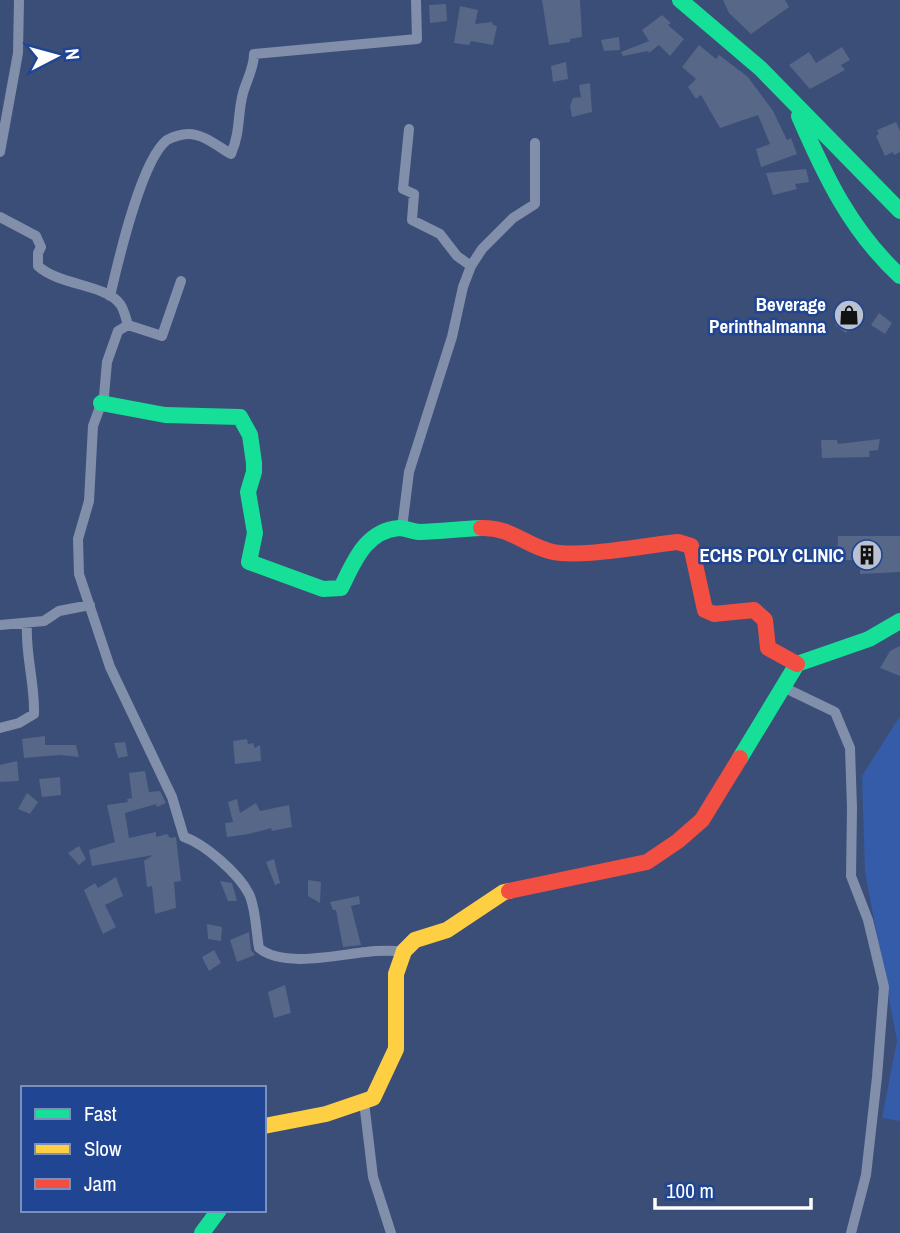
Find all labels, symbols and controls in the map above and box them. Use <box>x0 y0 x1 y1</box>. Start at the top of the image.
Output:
north arrow <box>21 21 91 91</box>
text: N <box>59 47 86 61</box>
place label: Beverage Perinthalmanna <box>709 291 826 339</box>
shop icon: Beverage Perinthalmanna <box>832 298 866 332</box>
building icon: ECHS POLY CLINIC <box>850 538 884 572</box>
place label: ECHS POLY CLINIC <box>699 542 844 568</box>
legend <box>21 1086 266 1212</box>
text: Fast <box>84 1099 117 1128</box>
text: Slow <box>84 1134 122 1163</box>
scale bar <box>655 1166 811 1210</box>
text: Jam <box>84 1169 117 1198</box>
text: 100 m <box>666 1176 714 1205</box>

